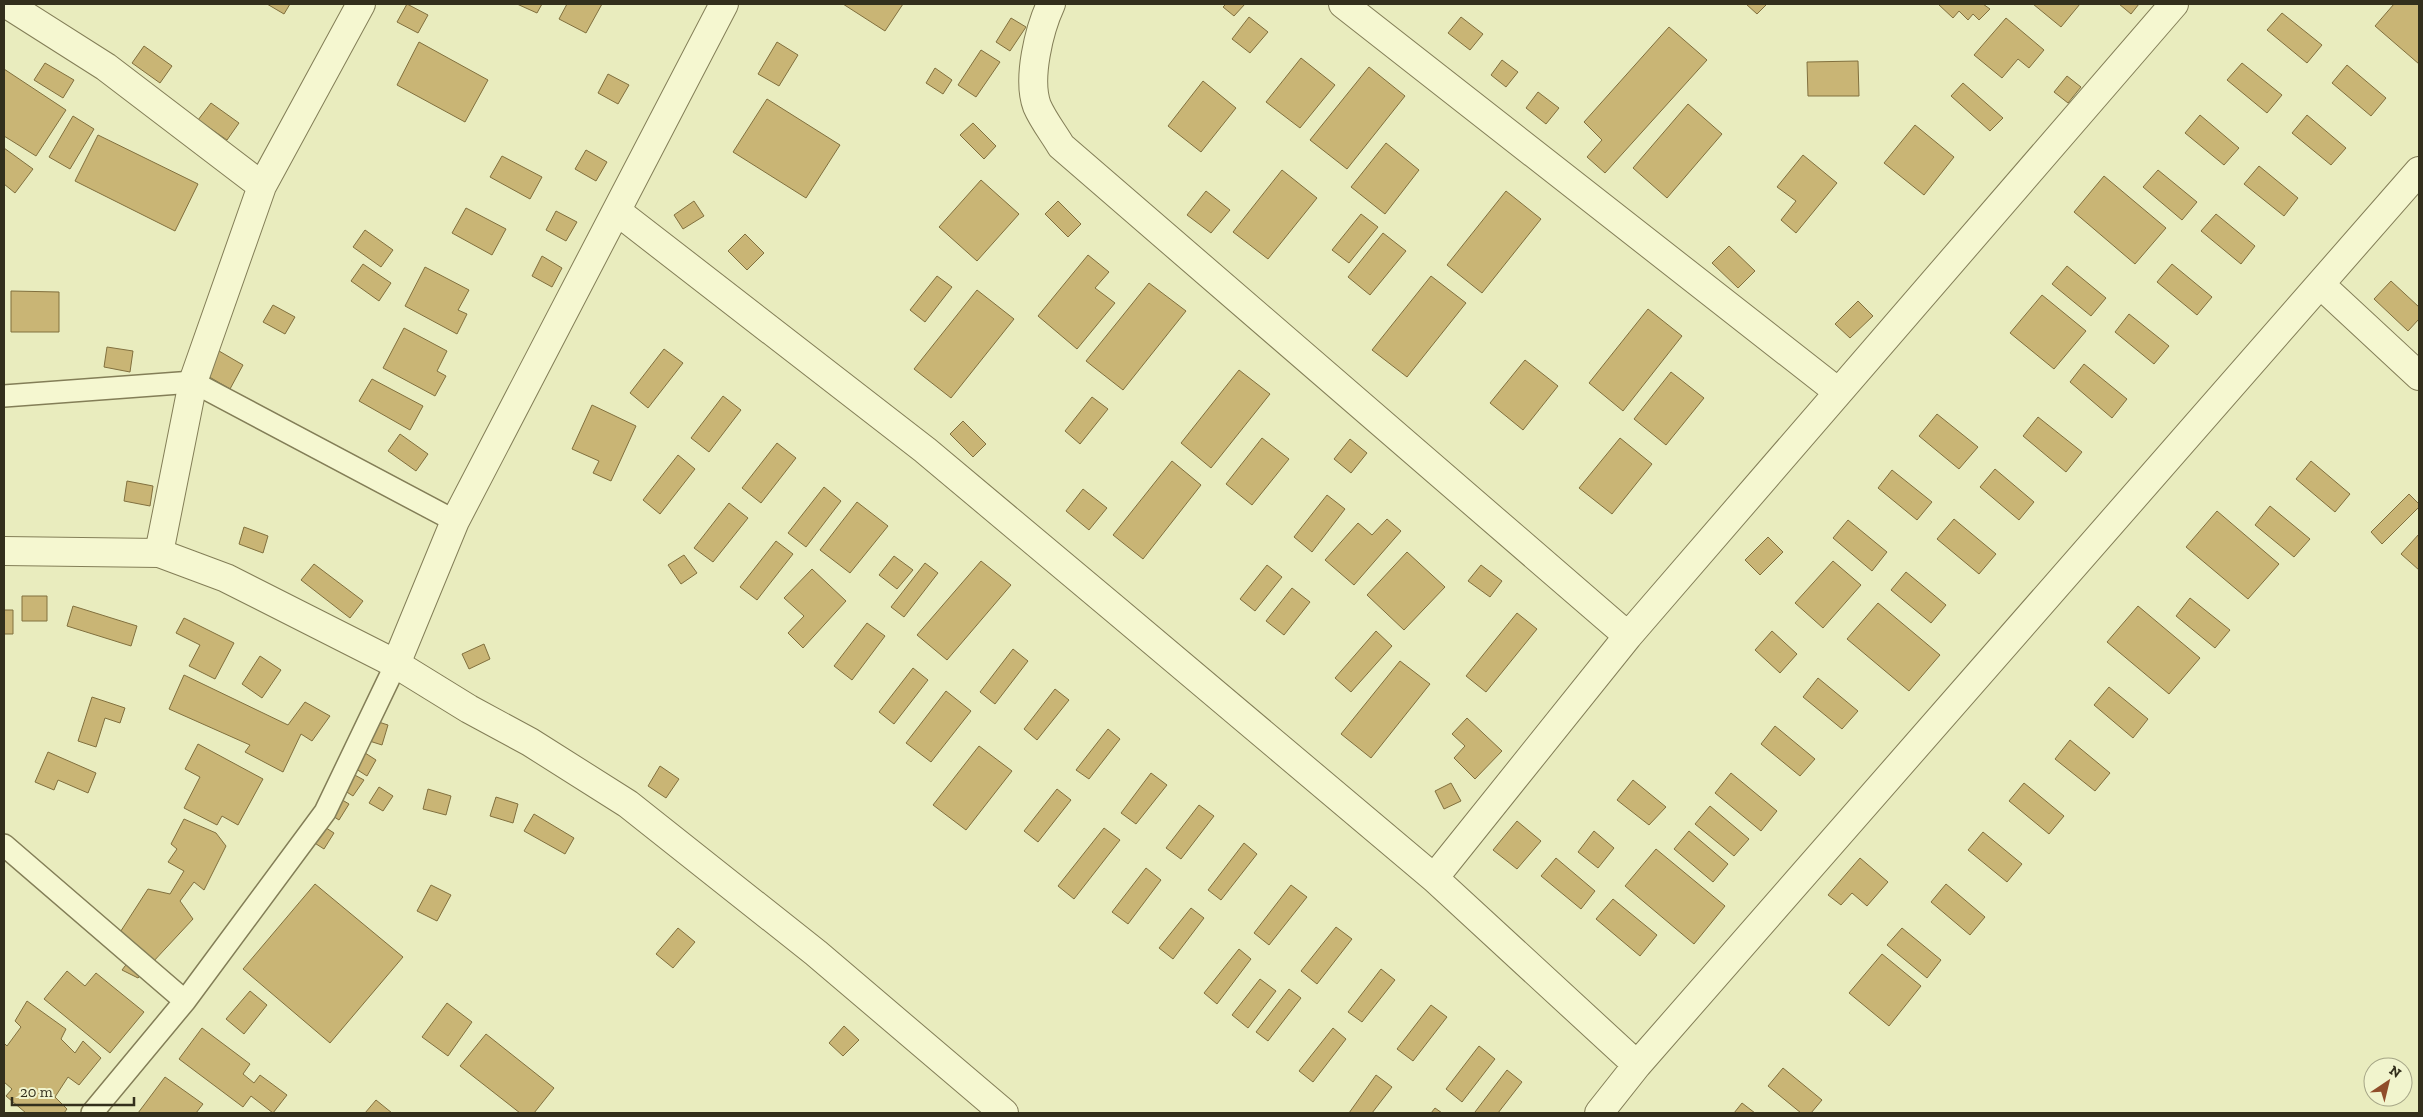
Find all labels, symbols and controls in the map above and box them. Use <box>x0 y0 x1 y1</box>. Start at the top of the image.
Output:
north arrow <box>2363 1057 2413 1107</box>
text: N <box>2386 1062 2405 1082</box>
scale bar <box>12 1074 135 1106</box>
text: 20 m <box>20 1083 53 1101</box>

